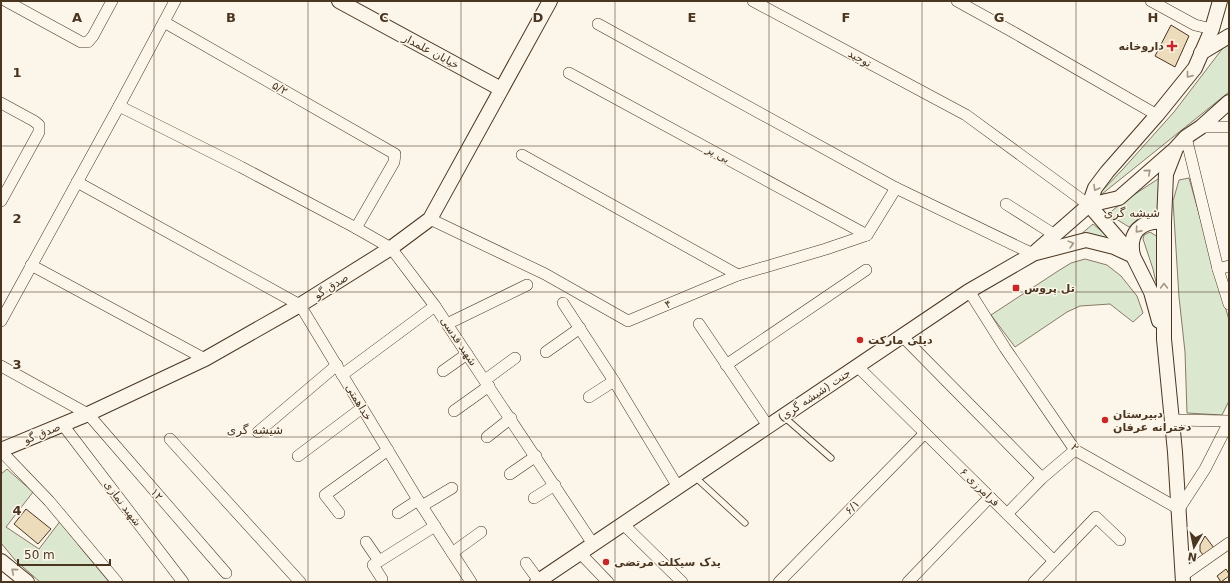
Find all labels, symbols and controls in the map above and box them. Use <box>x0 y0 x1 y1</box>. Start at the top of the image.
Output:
text: A <box>72 10 82 25</box>
text: B <box>226 10 236 25</box>
text: C <box>379 10 389 25</box>
text: D <box>533 10 544 25</box>
text: E <box>688 10 696 25</box>
text: F <box>842 10 850 25</box>
text: G <box>994 10 1004 25</box>
text: H <box>1148 10 1158 25</box>
street label: خیابان علمدار <box>399 31 461 72</box>
place label: داروخانه <box>1119 40 1164 53</box>
marker: داروخانه <box>1167 41 1177 51</box>
street label: توحید <box>846 47 874 70</box>
text: 1 <box>12 65 22 80</box>
one-way arrow <box>1187 71 1194 78</box>
street label: ۵/۲ <box>270 79 290 98</box>
street label: بی پر <box>703 142 732 166</box>
one-way arrow <box>1144 170 1151 177</box>
one-way arrow <box>1094 184 1101 191</box>
district label: شیشه گری <box>1104 206 1160 221</box>
text: 2 <box>12 211 22 226</box>
one-way arrow <box>1136 225 1143 233</box>
one-way arrow <box>1067 240 1074 249</box>
street label: صدق گو <box>311 271 351 303</box>
place label: تل پروس <box>1024 282 1075 295</box>
marker: تل پروس <box>1011 283 1021 293</box>
one-way arrow <box>1160 283 1168 289</box>
street label: ۴ <box>663 297 674 312</box>
street label: شهید قدسی <box>437 314 480 368</box>
place label: دیلی مارکت <box>868 334 933 347</box>
marker: دیلی مارکت <box>855 335 865 345</box>
text: 3 <box>12 357 22 372</box>
street label: جنت (شیشه گری) <box>776 366 853 424</box>
street label: خداهمتی <box>343 382 375 423</box>
place label: دبیرستان دخترانه عرفان <box>1113 408 1192 434</box>
marker: دبیرستان دخترانه عرفان <box>1100 415 1110 425</box>
street label: صدق گو <box>21 420 62 447</box>
district label: شیشه گری <box>227 423 283 438</box>
street label: ۲ <box>1068 441 1081 454</box>
street label: فرامرزی ۶ <box>957 465 1002 509</box>
street label: شهید نمازی <box>101 478 144 529</box>
street label: ۱۲ <box>148 486 165 503</box>
street label: ۶/۱ <box>842 497 862 517</box>
text: 4 <box>12 503 22 518</box>
north arrow <box>1174 527 1214 567</box>
scale bar <box>18 541 110 567</box>
text: 50 m <box>24 548 55 562</box>
text: N <box>1187 549 1198 564</box>
place label: یدک سیکلت مرتضی <box>614 556 721 569</box>
marker: یدک سیکلت مرتضی <box>601 557 611 567</box>
one-way arrow <box>11 569 18 576</box>

